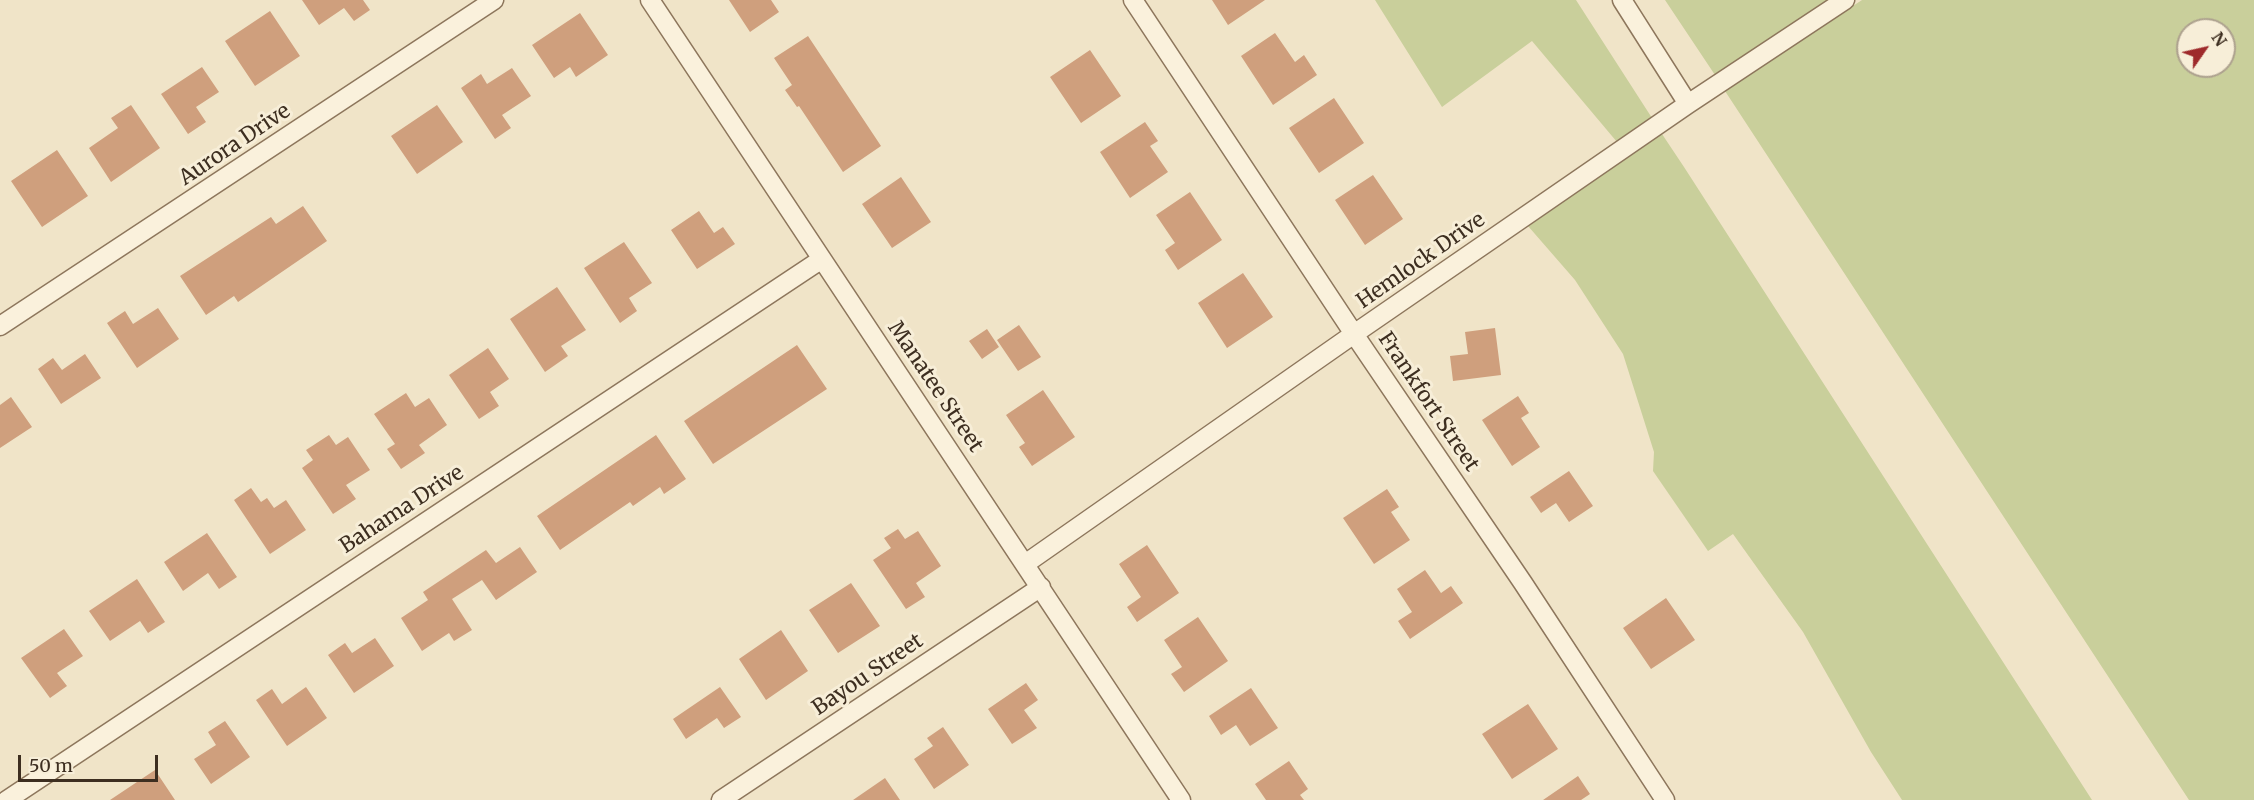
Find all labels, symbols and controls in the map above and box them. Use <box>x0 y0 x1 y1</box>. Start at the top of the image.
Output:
north arrow <box>2176 18 2236 78</box>
text: N <box>2207 28 2231 50</box>
street label: Aurora Drive <box>175 99 295 191</box>
street label: Hemlock Drive <box>1352 207 1490 315</box>
street label: Manatee Street <box>882 317 988 457</box>
street label: Frankfort Street <box>1372 328 1484 476</box>
street label: Bahama Drive <box>335 461 469 559</box>
street label: Bayou Street <box>808 629 928 721</box>
scale bar <box>21 743 160 781</box>
text: 50 m <box>29 754 73 777</box>

